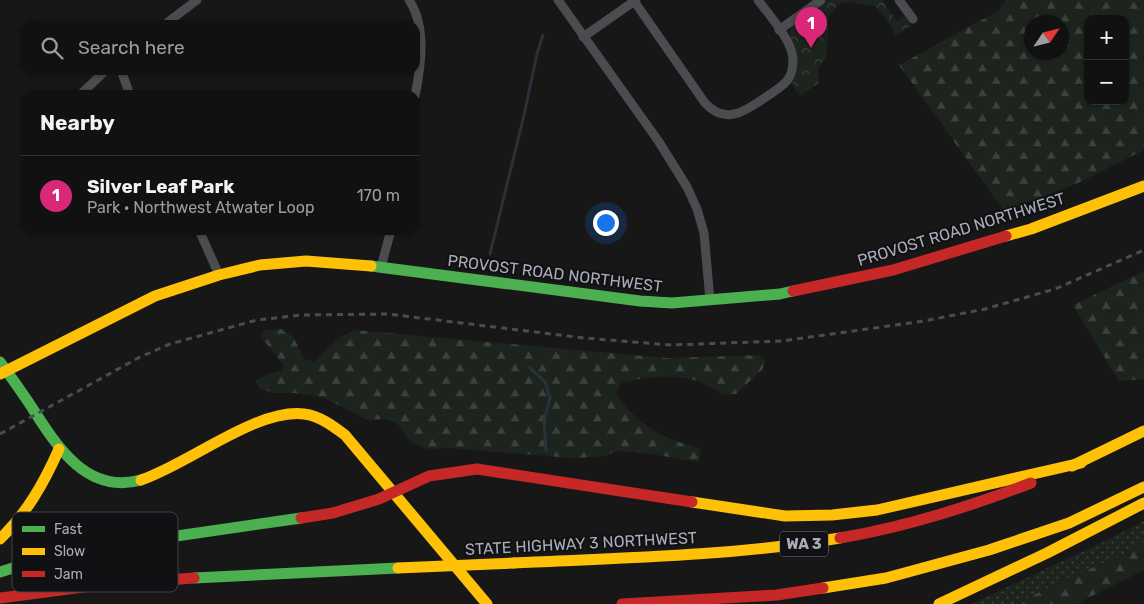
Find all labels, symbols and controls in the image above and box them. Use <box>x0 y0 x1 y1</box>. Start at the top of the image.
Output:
pin: 1 <box>795 7 827 48</box>
north arrow <box>1024 15 1069 60</box>
map controls <box>1084 15 1129 105</box>
button: + <box>1084 15 1129 60</box>
search box <box>20 20 420 75</box>
icon: search <box>38 34 66 62</box>
text: Search here <box>78 36 185 59</box>
button: − <box>1084 60 1129 105</box>
text: Nearby <box>40 110 115 135</box>
text: Silver Leaf Park <box>87 175 234 198</box>
text: 1 <box>52 186 60 205</box>
text: 170 m <box>357 186 400 205</box>
street label: PROVOST ROAD NORTHWEST <box>855 189 1067 270</box>
text: Park · Northwest Atwater Loop <box>87 198 314 217</box>
your location <box>593 210 619 236</box>
street label: PROVOST ROAD NORTHWEST <box>446 251 663 296</box>
legend <box>12 512 178 592</box>
text: Fast <box>54 521 83 538</box>
street label: STATE HIGHWAY 3 NORTHWEST <box>465 528 698 559</box>
road number: WA 3 <box>780 532 828 556</box>
text: Slow <box>54 543 85 560</box>
text: Jam <box>54 566 83 583</box>

